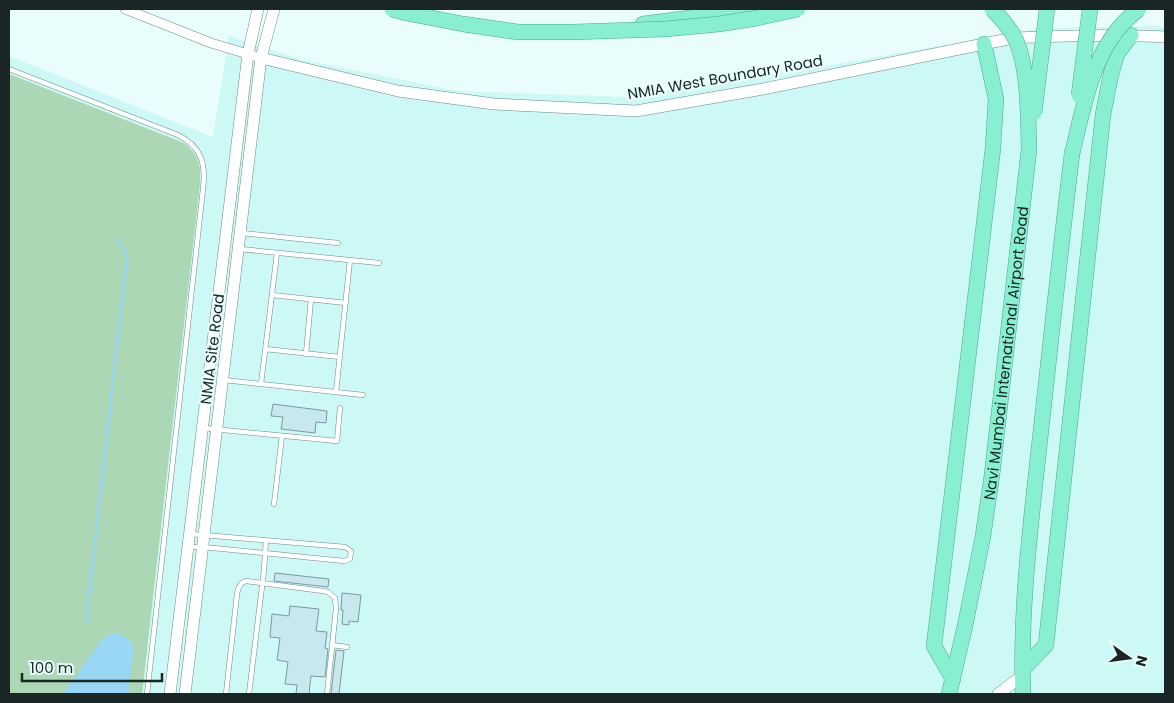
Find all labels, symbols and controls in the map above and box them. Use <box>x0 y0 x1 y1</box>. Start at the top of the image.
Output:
street label: NMIA West Boundary Road <box>626 49 824 105</box>
street label: Navi Mumbai International Airport Road <box>978 205 1033 501</box>
street label: NMIA Site Road <box>195 292 229 406</box>
north arrow <box>1104 633 1154 683</box>
scale bar <box>22 650 162 682</box>
text: N <box>1131 654 1153 669</box>
text: 100 m <box>30 657 73 678</box>

